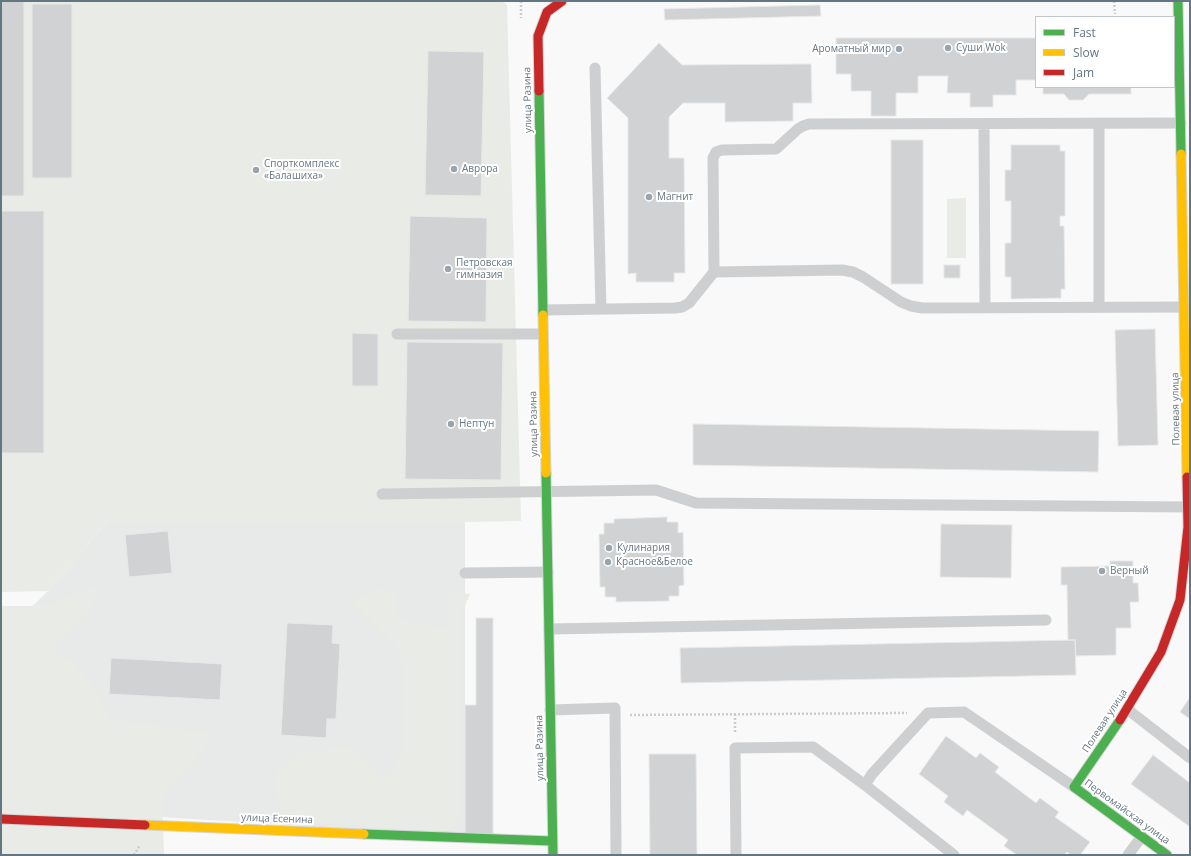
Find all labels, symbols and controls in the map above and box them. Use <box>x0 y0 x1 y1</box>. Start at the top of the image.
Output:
legend <box>1035 16 1175 88</box>
text: Fast <box>1073 24 1096 41</box>
place label: Суши Wok <box>956 42 1006 54</box>
place label: Ароматный мир <box>812 43 891 55</box>
marker: Суши Wok <box>943 43 953 53</box>
marker: Ароматный мир <box>894 44 904 54</box>
text: Slow <box>1073 44 1099 61</box>
text: Jam <box>1073 64 1094 81</box>
street label: улица Разина <box>521 67 535 133</box>
place label: Спорткомплекс «Балашиха» <box>264 158 339 182</box>
place label: Аврора <box>462 163 498 175</box>
marker: Аврора <box>449 164 459 174</box>
marker: Спорткомплекс «Балашиха» <box>251 165 261 175</box>
place label: Магнит <box>657 191 693 203</box>
marker: Магнит <box>644 192 654 202</box>
place label: Петровская гимназия <box>456 257 513 280</box>
marker: Петровская гимназия <box>443 264 453 274</box>
street label: Полевая улица <box>1169 372 1183 446</box>
street label: улица Разина <box>527 391 541 457</box>
place label: Нептун <box>459 418 494 430</box>
marker: Нептун <box>446 419 456 429</box>
place label: Кулинария <box>617 542 670 554</box>
marker: Кулинария <box>604 543 614 553</box>
place label: Красное&Белое <box>616 556 693 568</box>
marker: Красное&Белое <box>603 557 613 567</box>
place label: Верный <box>1110 565 1149 577</box>
marker: Верный <box>1097 566 1107 576</box>
street label: Полевая улица <box>1080 687 1130 755</box>
street label: улица Разина <box>533 715 547 781</box>
street label: Первомайская улица <box>1082 777 1172 847</box>
street label: улица Есенина <box>241 812 313 826</box>

